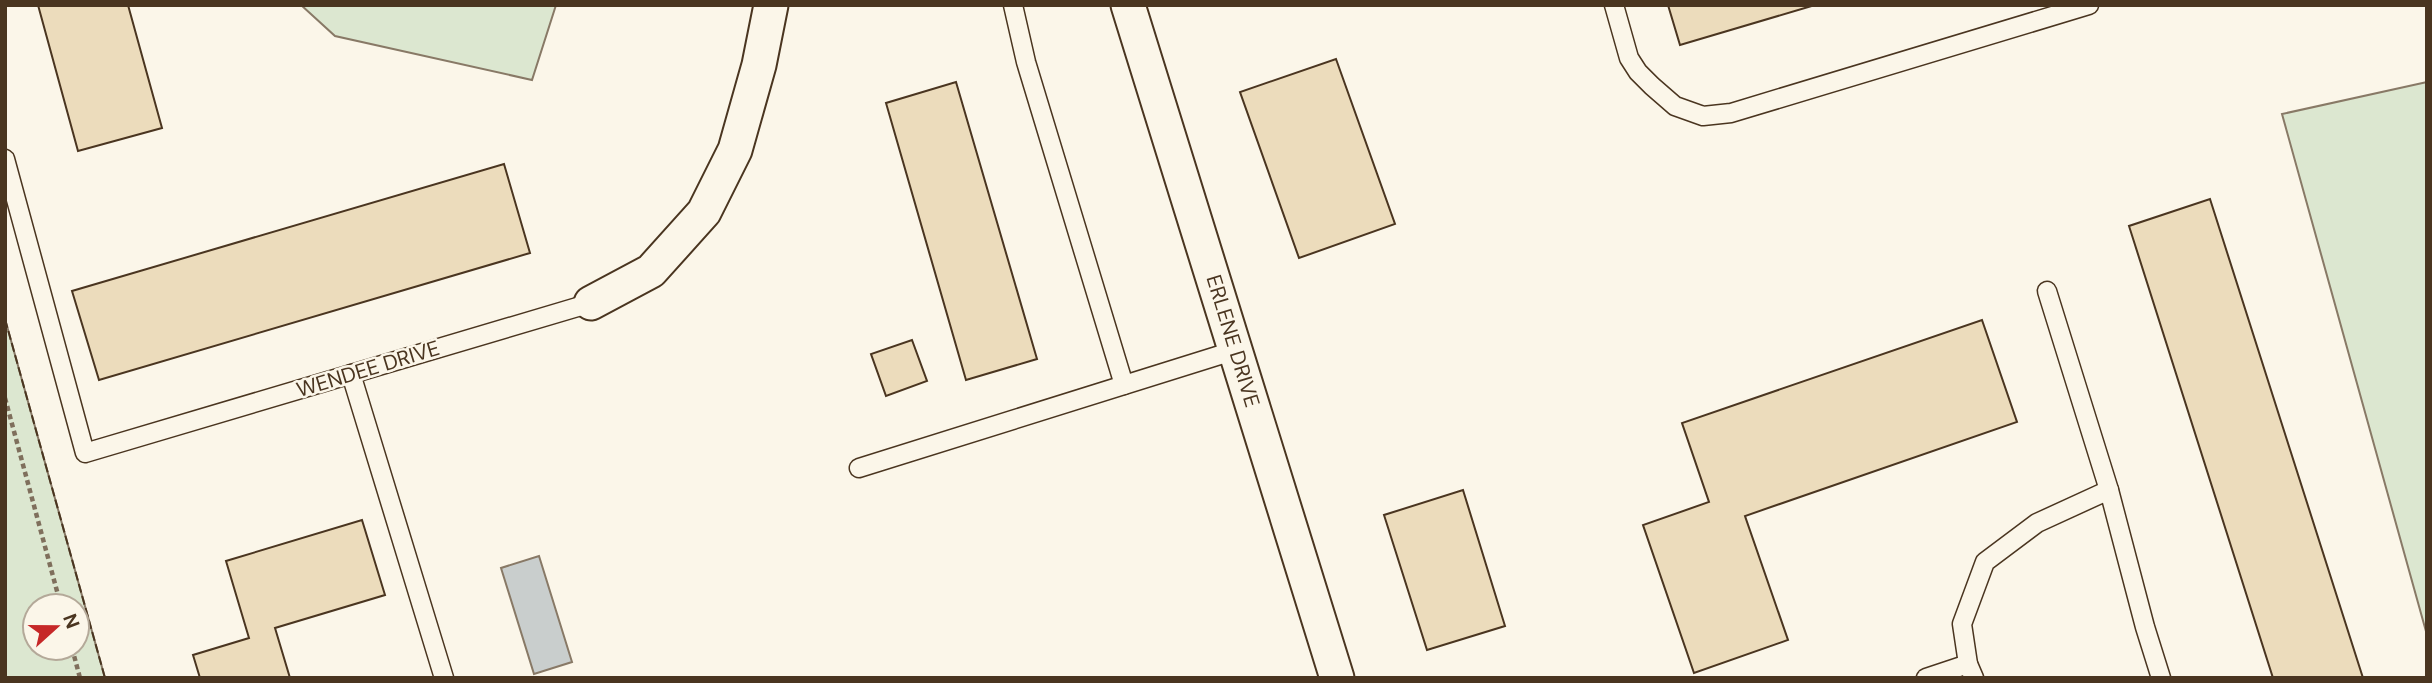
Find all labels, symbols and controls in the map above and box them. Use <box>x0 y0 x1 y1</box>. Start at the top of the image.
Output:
street label: ERLENE DRIVE <box>1200 271 1266 411</box>
street label: WENDEE DRIVE <box>293 334 443 404</box>
north arrow <box>21 592 91 662</box>
text: N <box>57 610 86 632</box>

